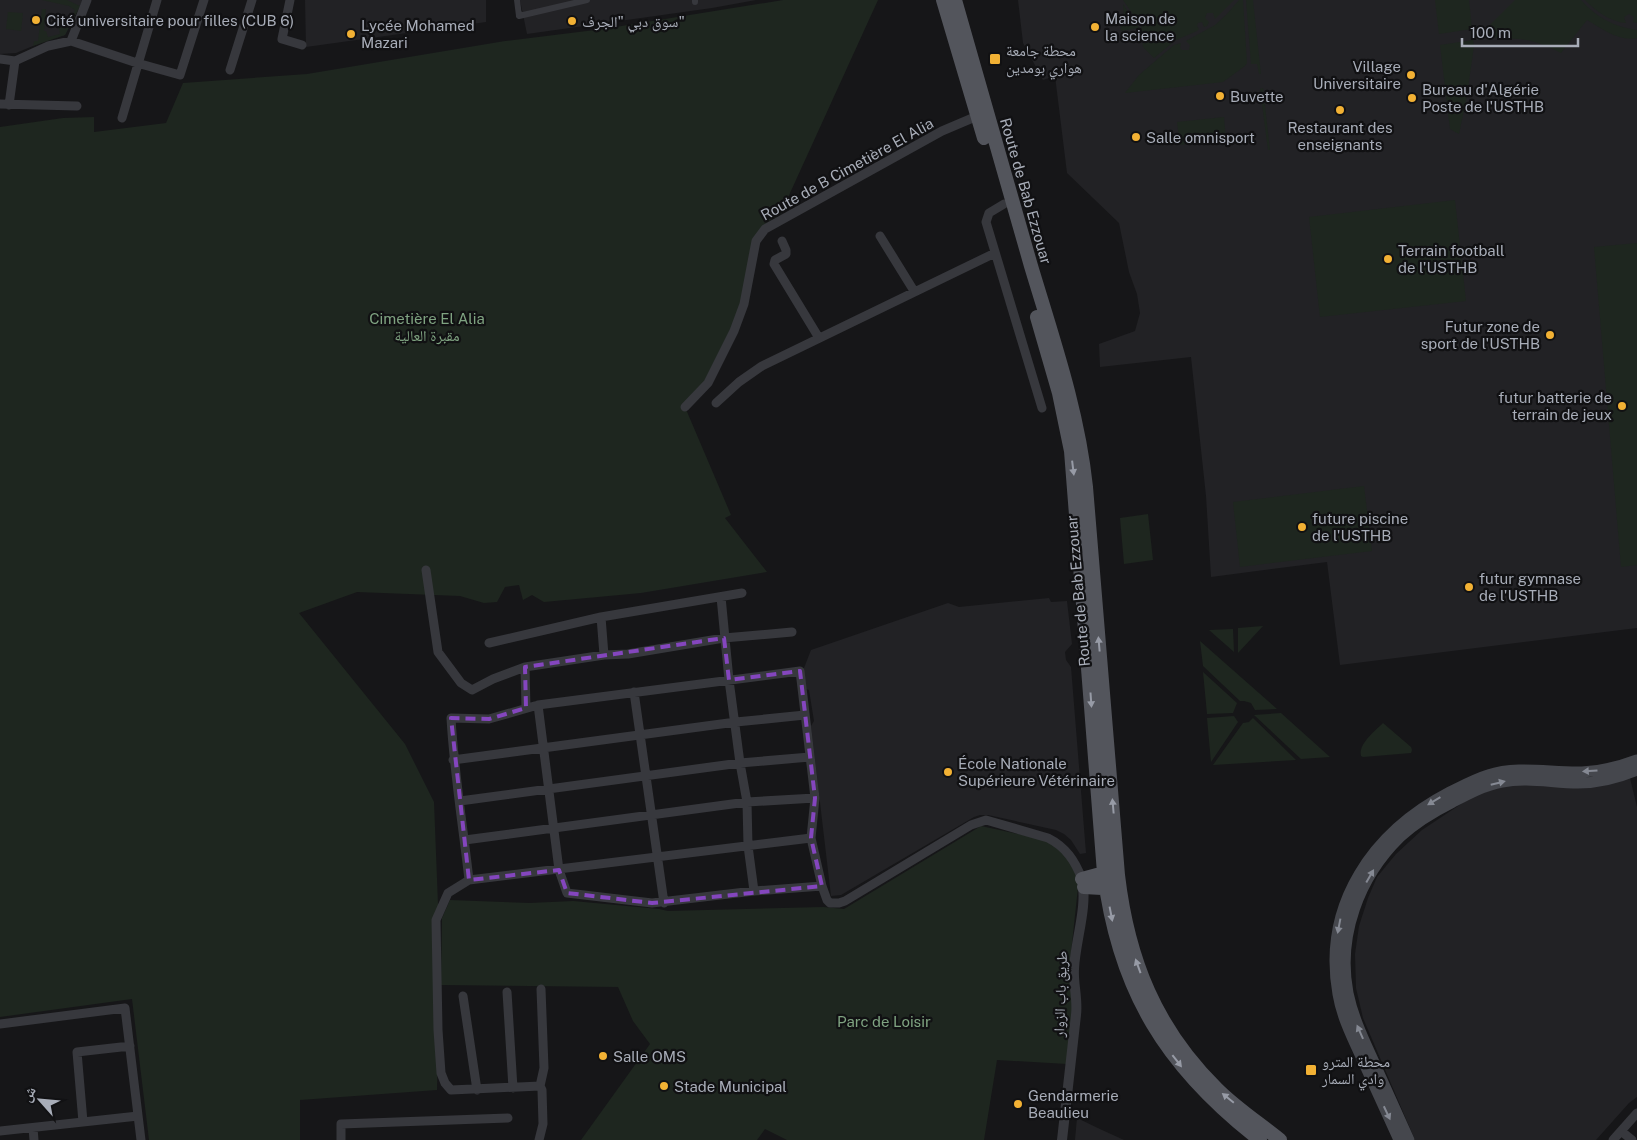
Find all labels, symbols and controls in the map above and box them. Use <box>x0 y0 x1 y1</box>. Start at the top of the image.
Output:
place label: Maison de la science <box>1105 10 1176 44</box>
place label: Cité universitaire pour filles (CUB 6) <box>46 12 294 29</box>
place label: سوق دبي "الجرف" <box>582 13 685 33</box>
marker: Cité universitaire pour filles (CUB 6) <box>30 14 42 26</box>
marker: سوق دبي "الجرف" <box>566 15 578 27</box>
scale bar <box>1462 15 1578 47</box>
place label: Lycée Mohamed Mazari <box>361 17 475 51</box>
marker: Maison de la science <box>1089 21 1101 33</box>
text: 100 m <box>1470 24 1511 41</box>
marker: Lycée Mohamed Mazari <box>345 28 357 40</box>
place label: محطة جامعة هواري بومدين <box>1006 42 1082 79</box>
marker: محطة جامعة هواري بومدين <box>988 52 1002 66</box>
place label: Village Universitaire <box>1313 58 1401 92</box>
marker: Village Universitaire <box>1405 69 1417 81</box>
place label: Bureau d'Algérie Poste de l'USTHB <box>1422 81 1544 115</box>
place label: Buvette <box>1230 88 1284 105</box>
marker: Buvette <box>1214 90 1226 102</box>
marker: Bureau d'Algérie Poste de l'USTHB <box>1406 92 1418 104</box>
marker: Restaurant des enseignants <box>1334 104 1346 116</box>
street label: Route de B Cimetière El Alia <box>758 114 936 224</box>
street label: Route de Bab Ezzouar <box>997 116 1055 266</box>
place label: Restaurant des enseignants <box>1287 119 1393 153</box>
place label: Salle omnisport <box>1146 129 1255 146</box>
marker: Salle omnisport <box>1130 131 1142 143</box>
place label: Terrain football de l'USTHB <box>1398 242 1505 276</box>
marker: Terrain football de l'USTHB <box>1382 253 1394 265</box>
park label: Cimetière El Alia مقبرة العالية <box>369 310 485 345</box>
place label: Futur zone de sport de l'USTHB <box>1421 318 1540 352</box>
marker: Futur zone de sport de l'USTHB <box>1544 329 1556 341</box>
place label: futur batterie de terrain de jeux <box>1498 389 1612 423</box>
marker: futur batterie de terrain de jeux <box>1616 400 1628 412</box>
one-way arrow <box>1069 461 1077 477</box>
place label: future piscine de l'USTHB <box>1312 510 1408 544</box>
street label: Route de Bab Ezzouar <box>1063 515 1093 667</box>
marker: future piscine de l'USTHB <box>1296 521 1308 533</box>
place label: futur gymnase de l'USTHB <box>1479 570 1581 604</box>
marker: futur gymnase de l'USTHB <box>1463 581 1475 593</box>
one-way arrow <box>1094 636 1102 652</box>
one-way arrow <box>1087 692 1095 708</box>
place label: École Nationale Supérieure Vétérinaire <box>958 755 1115 789</box>
marker: École Nationale Supérieure Vétérinaire <box>942 766 954 778</box>
one-way arrow <box>1582 768 1598 776</box>
one-way arrow <box>1491 779 1506 787</box>
one-way arrow <box>1428 796 1441 806</box>
one-way arrow <box>1108 798 1116 814</box>
one-way arrow <box>1365 869 1374 882</box>
one-way arrow <box>1107 906 1115 922</box>
one-way arrow <box>1335 919 1343 934</box>
street label: طريق باب الزوار <box>1050 950 1072 1039</box>
one-way arrow <box>1134 958 1141 973</box>
park label: Parc de Loisir <box>837 1013 931 1030</box>
one-way arrow <box>1356 1025 1364 1039</box>
place label: Salle OMS <box>613 1048 686 1065</box>
marker: Salle OMS <box>597 1050 609 1062</box>
place label: محطة المترو وادي السمار <box>1321 1053 1390 1090</box>
one-way arrow <box>1172 1054 1182 1068</box>
marker: محطة المترو وادي السمار <box>1304 1063 1318 1077</box>
north arrow <box>15 1075 65 1125</box>
place label: Stade Municipal <box>674 1078 787 1095</box>
marker: Stade Municipal <box>658 1080 670 1092</box>
text: ش <box>18 1084 40 1105</box>
place label: Gendarmerie Beaulieu <box>1028 1087 1119 1121</box>
one-way arrow <box>1222 1093 1235 1104</box>
marker: Gendarmerie Beaulieu <box>1012 1098 1024 1110</box>
one-way arrow <box>1383 1106 1391 1120</box>

